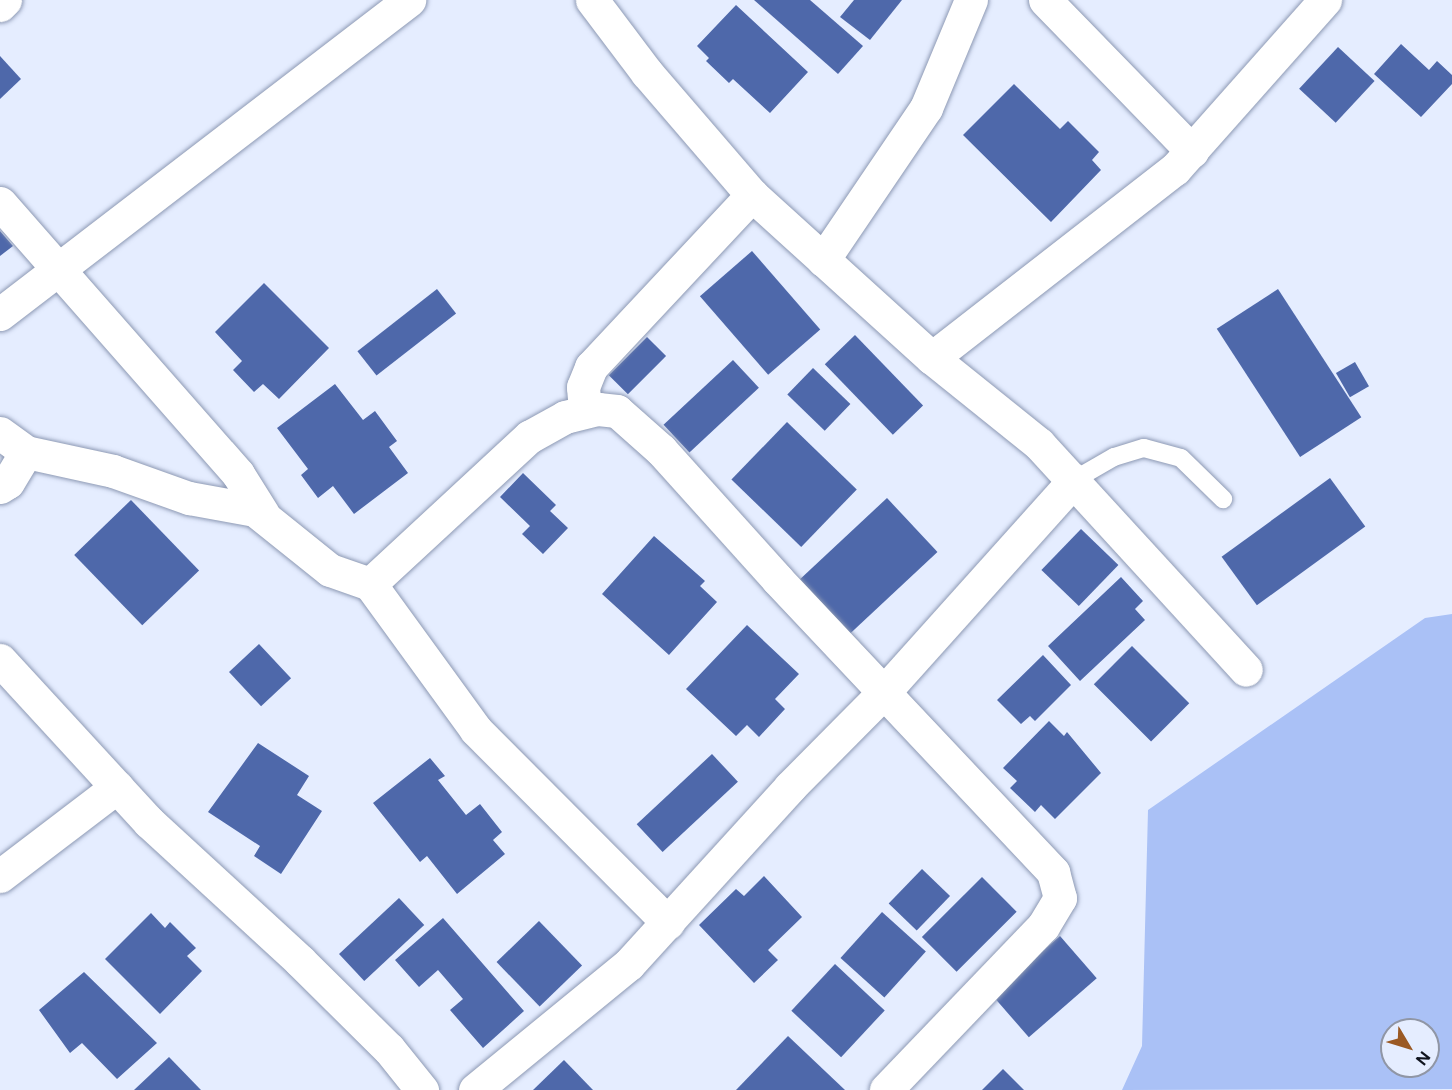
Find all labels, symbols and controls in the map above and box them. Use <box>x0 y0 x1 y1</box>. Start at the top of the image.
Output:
north arrow <box>1380 1018 1440 1078</box>
text: N <box>1412 1047 1434 1069</box>

